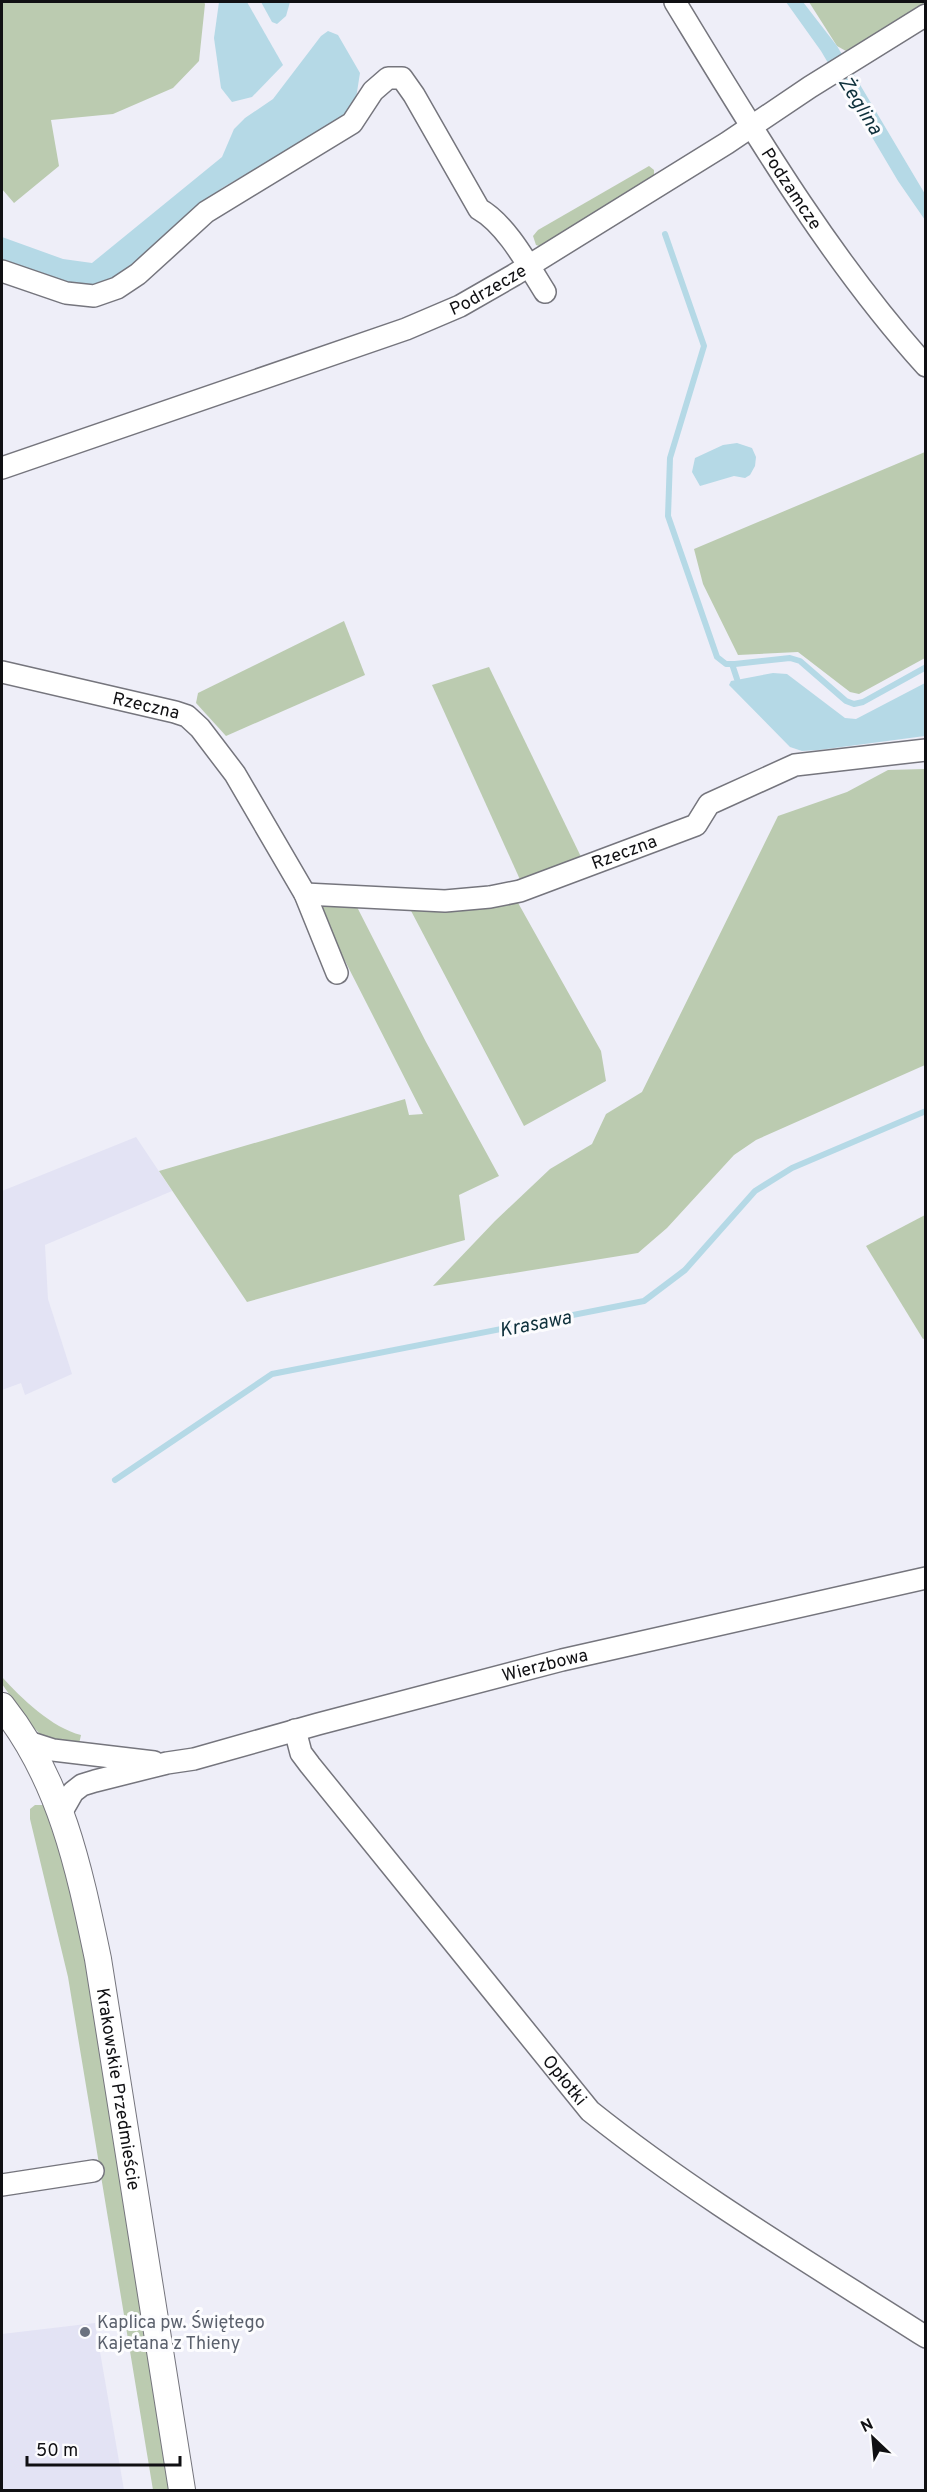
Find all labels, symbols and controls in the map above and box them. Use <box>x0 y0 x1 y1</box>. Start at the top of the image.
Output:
water label: Żeglina <box>831 71 889 141</box>
street label: Podzamcze <box>755 144 826 235</box>
street label: Podrzecze <box>446 260 531 322</box>
street label: Rzeczna <box>110 688 182 726</box>
street label: Rzeczna <box>589 831 660 876</box>
water label: Krasawa <box>497 1305 574 1345</box>
street label: Wierzbowa <box>500 1644 590 1688</box>
street label: Krakowskie Przedmieście <box>90 1986 144 2192</box>
street label: Opłotki <box>536 2051 591 2111</box>
place label: Kaplica pw. Świętego Kajetana z Thieny <box>97 2310 265 2356</box>
marker: Kaplica pw. Świętego Kajetana z Thieny <box>78 2325 92 2339</box>
north arrow <box>843 2408 903 2468</box>
text: N <box>858 2415 877 2438</box>
scale bar <box>27 2429 180 2467</box>
text: 50 m <box>36 2440 78 2463</box>

